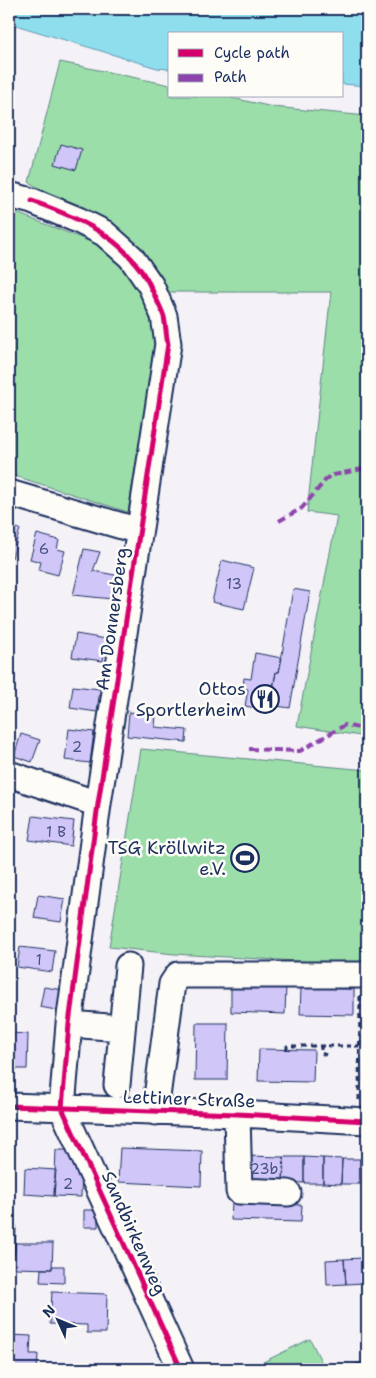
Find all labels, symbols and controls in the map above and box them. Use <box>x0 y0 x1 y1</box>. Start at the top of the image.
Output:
legend <box>168 32 344 98</box>
text: Cycle path <box>214 43 290 63</box>
text: Path <box>214 67 247 87</box>
house number: 6 <box>39 539 49 559</box>
street label: Am Donnersberg <box>90 546 134 692</box>
house number: 13 <box>226 574 242 594</box>
place label: Ottos Sportlerheim <box>136 677 246 722</box>
restaurant icon: Ottos Sportlerheim <box>250 684 280 714</box>
house number: 2 <box>72 737 82 757</box>
house number: 1 B <box>46 822 66 842</box>
place label: TSG Kröllwitz e.V. <box>108 836 226 881</box>
sports icon: TSG Kröllwitz e.V. <box>230 843 260 873</box>
house number: 1 <box>36 950 42 970</box>
street label: Lettiner Straße <box>122 1085 256 1113</box>
house number: 23b <box>250 1159 278 1179</box>
street label: Sandbirkenweg <box>96 1167 172 1299</box>
house number: 2 <box>63 1174 73 1194</box>
north arrow <box>32 1296 82 1346</box>
text: N <box>38 1301 59 1321</box>

